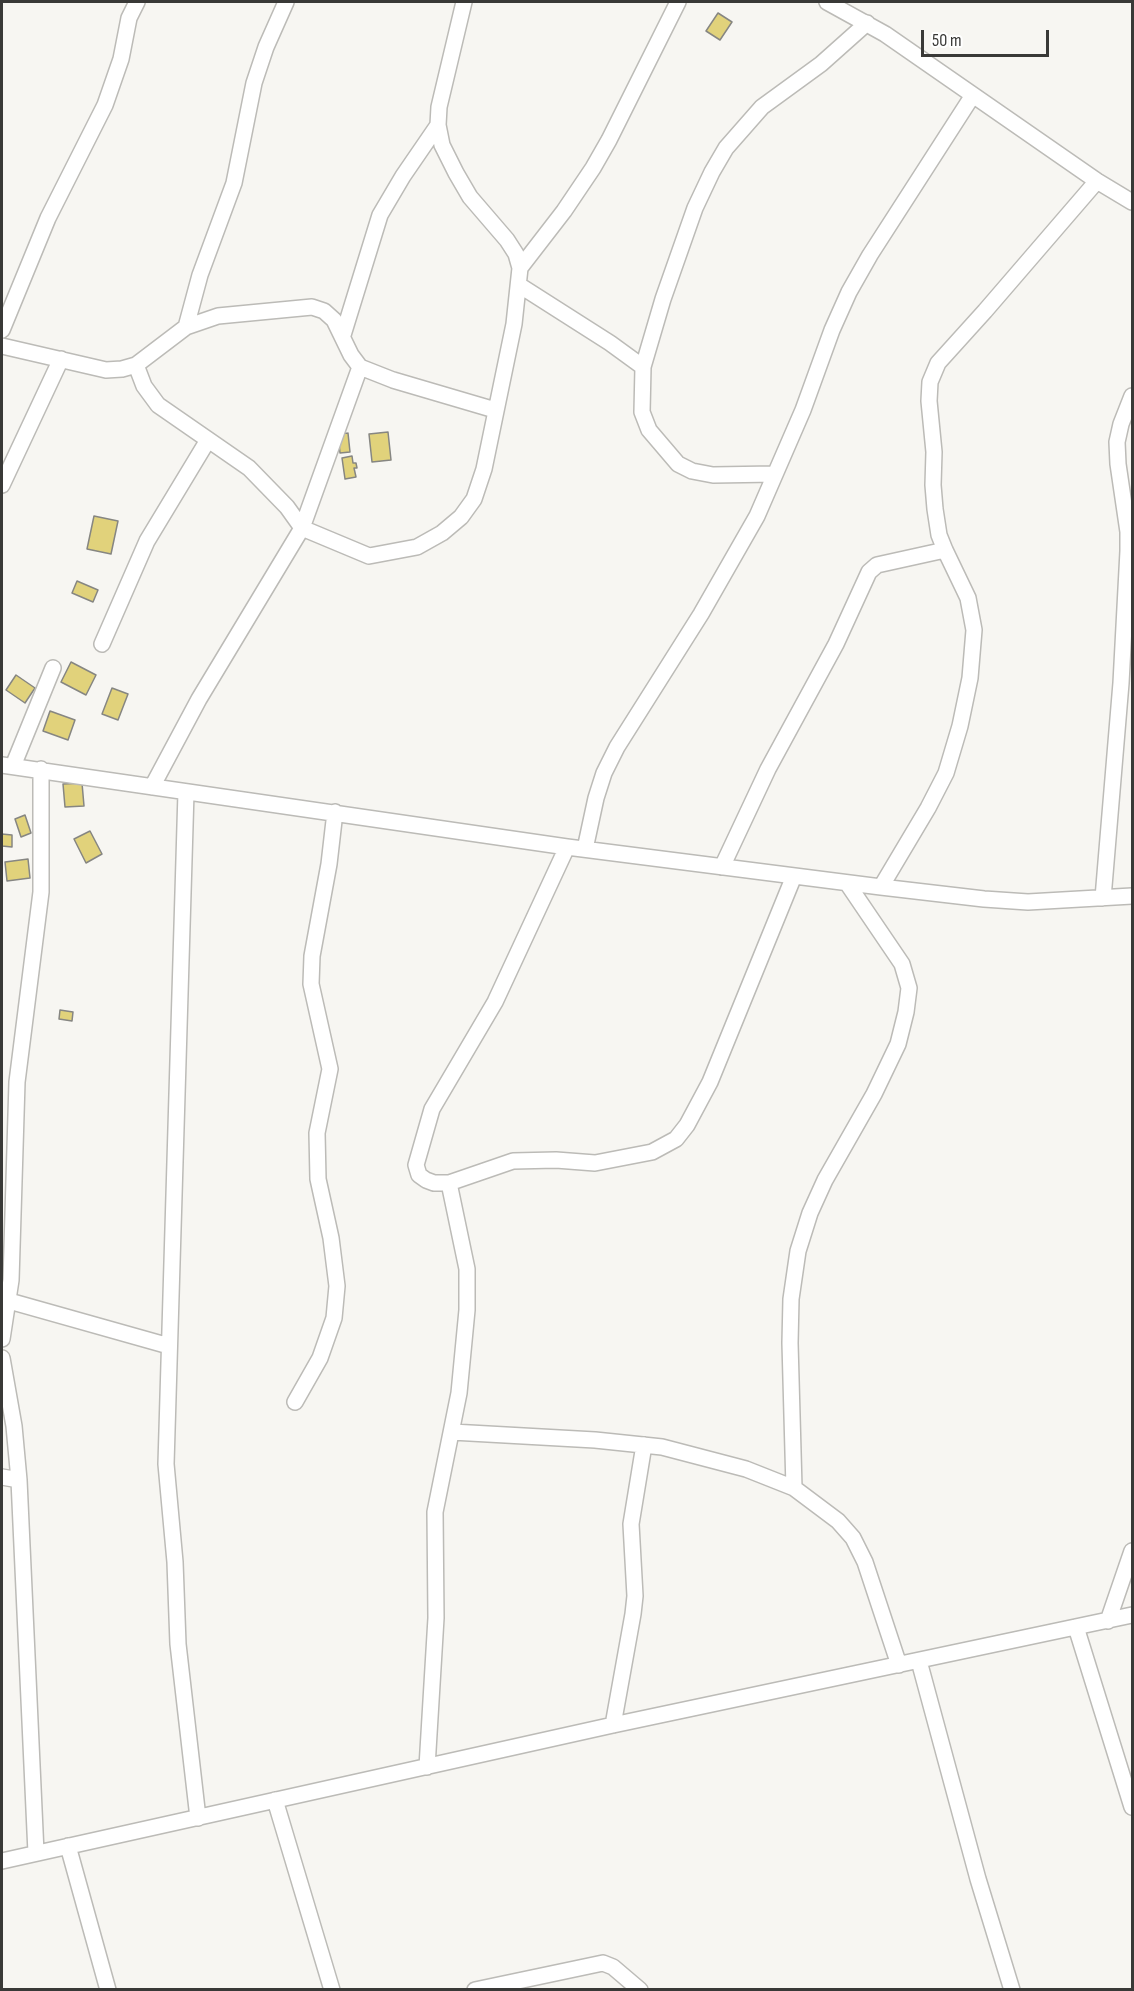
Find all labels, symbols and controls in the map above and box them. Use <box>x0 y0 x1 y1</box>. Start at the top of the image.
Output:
scale bar <box>924 18 1052 56</box>
text: 50 m <box>932 30 962 51</box>

